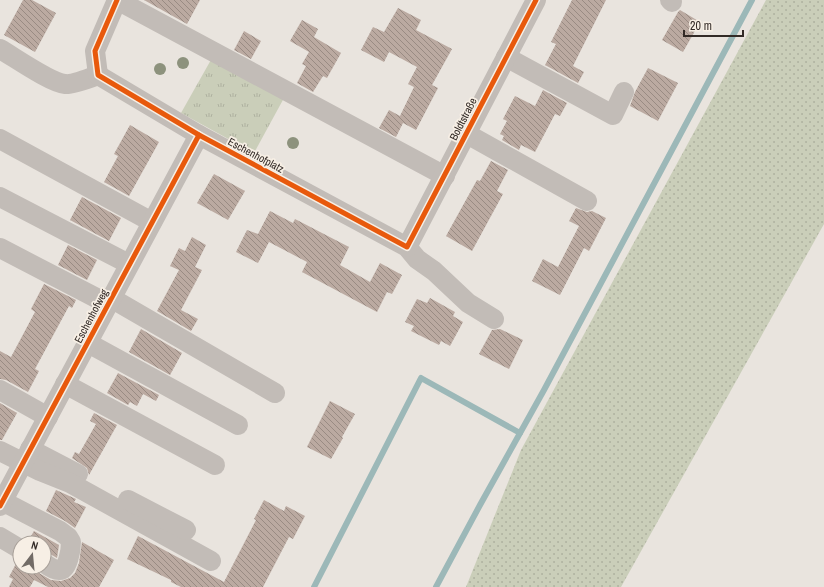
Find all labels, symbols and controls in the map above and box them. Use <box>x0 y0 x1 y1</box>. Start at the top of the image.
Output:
scale bar <box>684 12 743 38</box>
text: 20 m <box>690 18 712 34</box>
street label: Boldtstraße <box>446 95 480 143</box>
street label: Eschenhofplatz <box>225 134 287 176</box>
street label: Eschenhofweg <box>71 287 111 345</box>
north arrow <box>12 535 52 575</box>
text: N <box>30 538 40 553</box>

